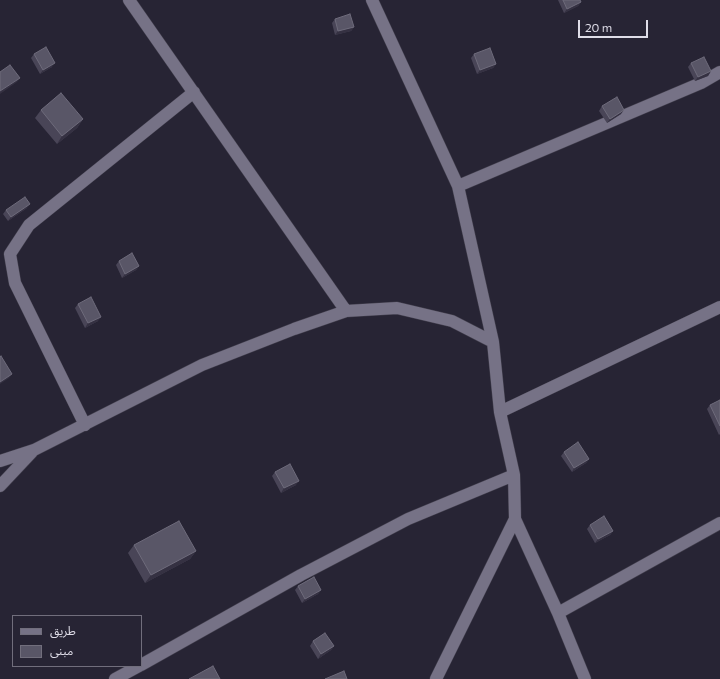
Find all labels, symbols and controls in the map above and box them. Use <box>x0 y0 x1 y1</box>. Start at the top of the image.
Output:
scale bar <box>580 12 650 38</box>
text: 20 m <box>585 20 612 34</box>
legend <box>12 615 142 667</box>
text: طريق <box>50 623 76 637</box>
text: مبنى <box>50 643 73 657</box>

